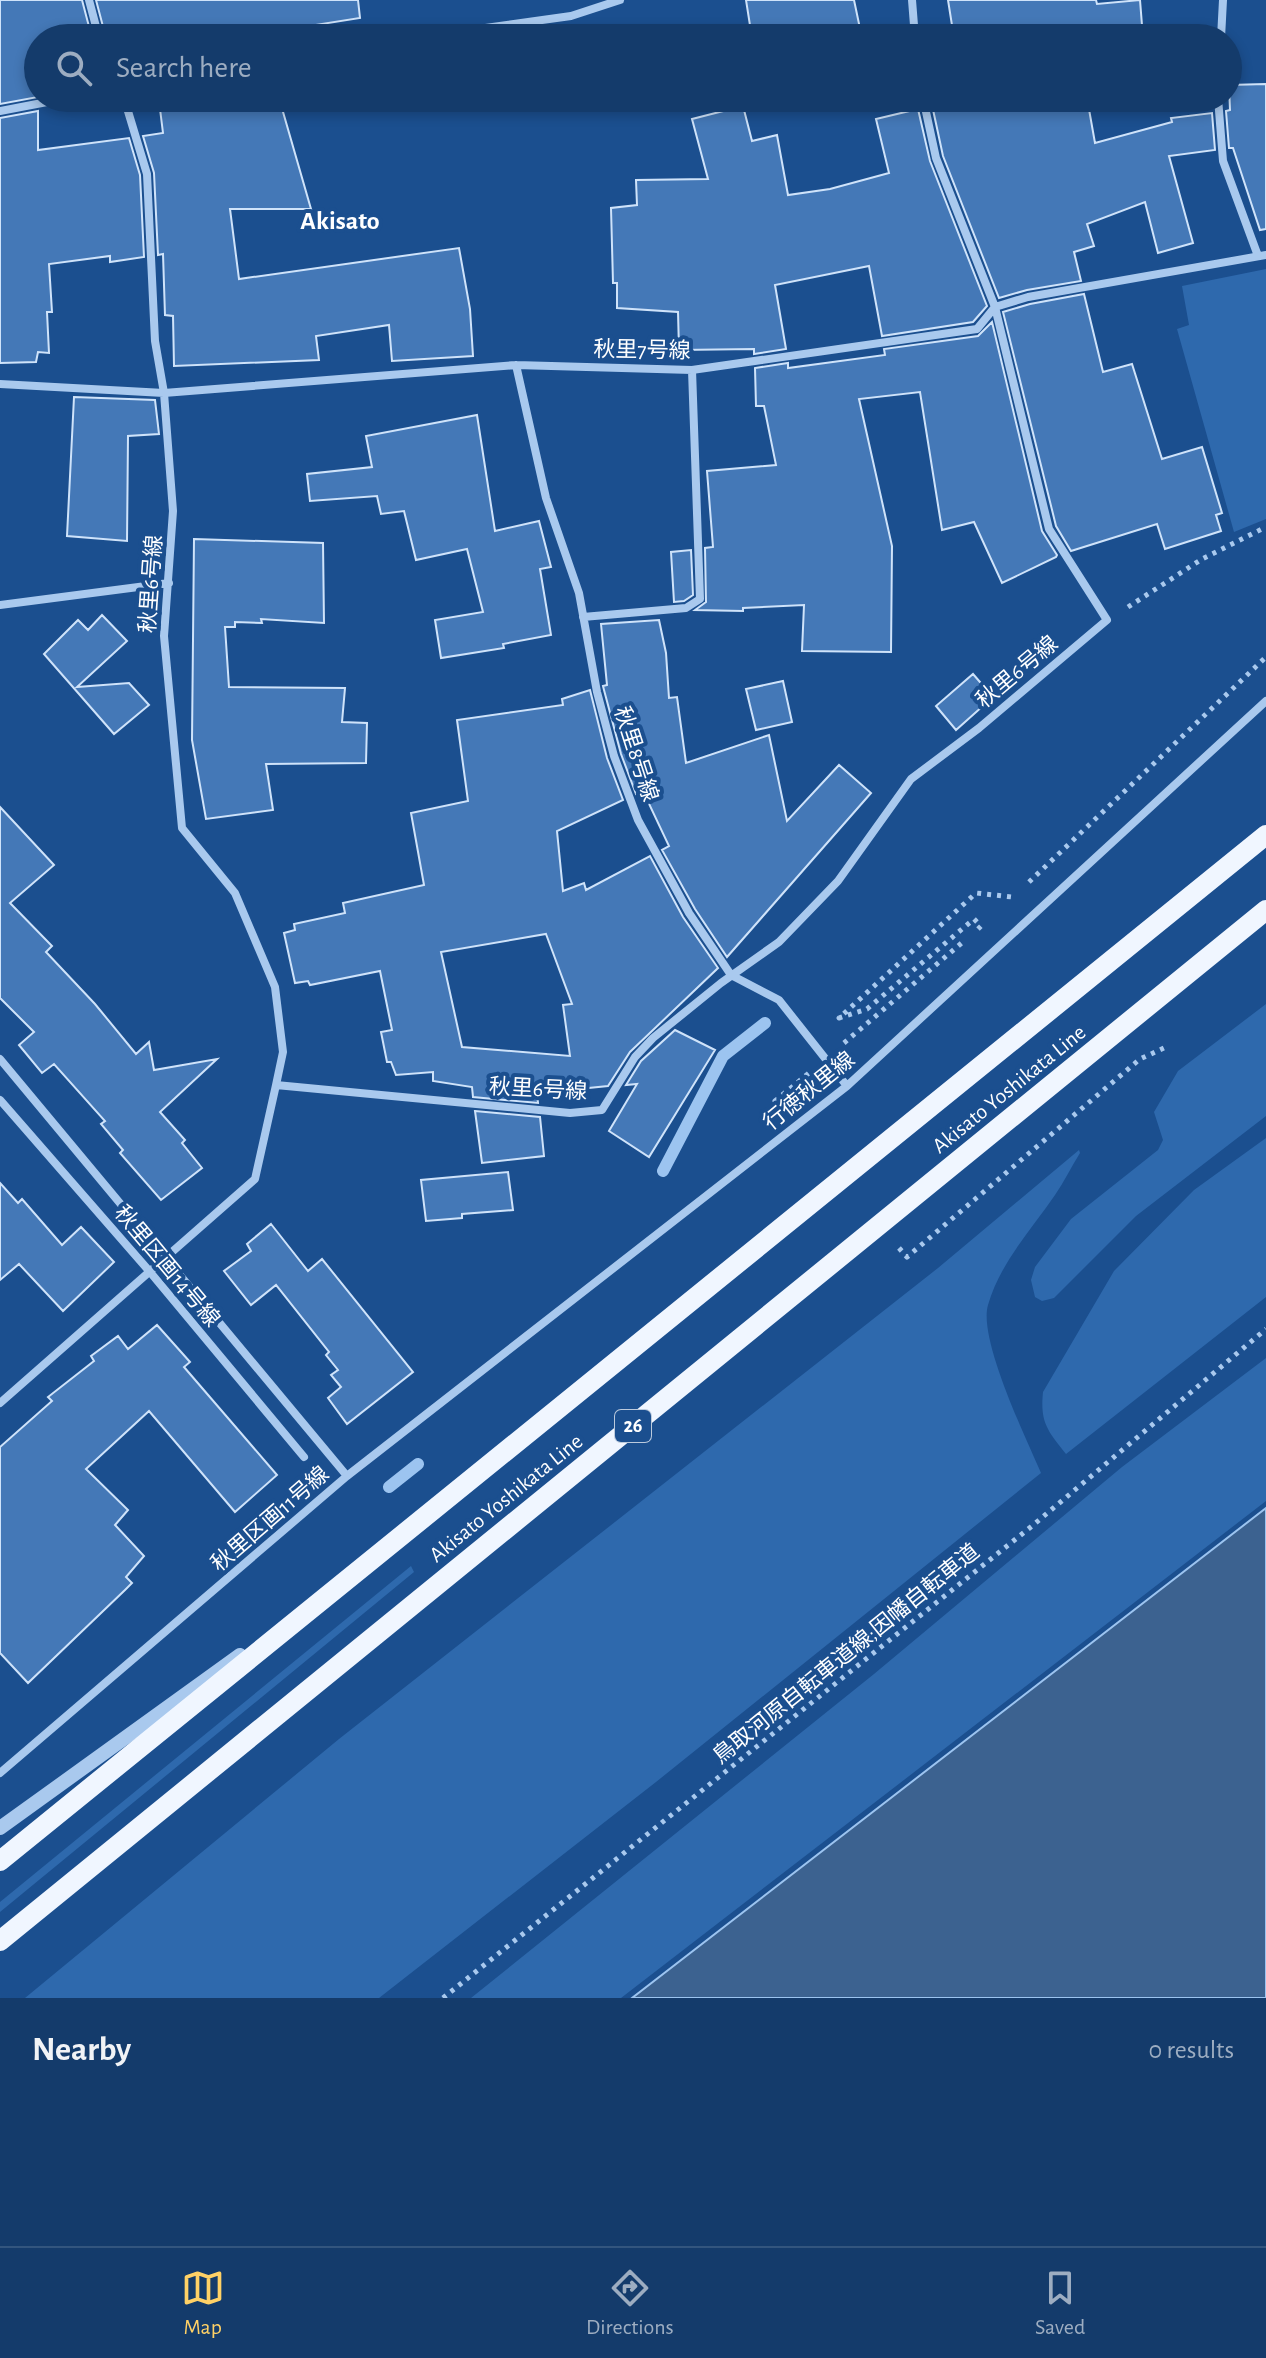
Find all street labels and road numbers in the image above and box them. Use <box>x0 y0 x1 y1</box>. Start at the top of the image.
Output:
street label: 秋里7号線 <box>593 337 691 362</box>
street label: 秋里6号線 <box>136 534 165 634</box>
street label: 秋里6号線 <box>972 631 1062 712</box>
street label: 秋里8号線 <box>610 703 663 804</box>
street label: Akisato Yoshikata Line <box>928 1021 1090 1157</box>
street label: 行徳秋里線 <box>759 1047 859 1134</box>
street label: 秋里6号線 <box>488 1074 588 1103</box>
street label: 秋里区画14号線 <box>110 1201 224 1331</box>
road number: 26 <box>615 1410 651 1442</box>
street label: Akisato Yoshikata Line <box>425 1430 587 1566</box>
street label: 秋里区画11号線 <box>207 1462 333 1576</box>
street label: 鳥取河原自転車道線;因幡自転車道 <box>708 1539 983 1768</box>

